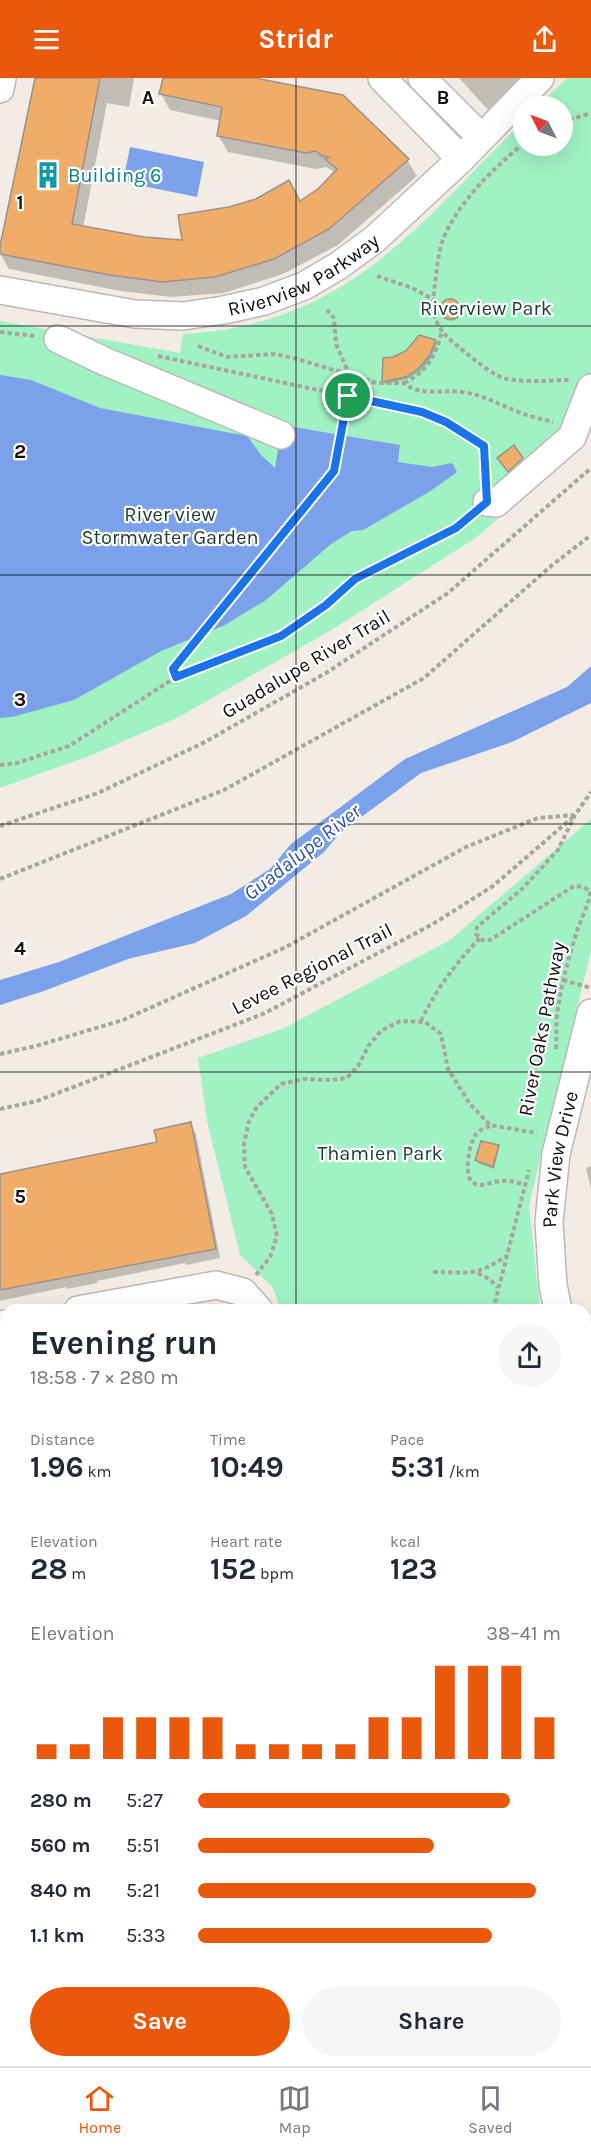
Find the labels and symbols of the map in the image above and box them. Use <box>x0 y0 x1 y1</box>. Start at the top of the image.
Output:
text: A <box>142 86 155 109</box>
text: B <box>437 86 449 109</box>
north arrow <box>513 96 573 156</box>
building icon: Building 6 <box>33 160 63 190</box>
place label: Building 6 <box>68 164 161 187</box>
text: 1 <box>16 191 24 214</box>
street label: Riverview Parkway <box>225 229 383 320</box>
park label: Riverview Park <box>420 297 552 320</box>
pin <box>322 370 373 421</box>
text: 2 <box>14 440 26 463</box>
park label: River view Stormwater Garden <box>81 503 259 549</box>
street label: Guadalupe River Trail <box>218 605 394 723</box>
text: 3 <box>14 688 26 711</box>
water label: Guadalupe River <box>239 798 366 905</box>
street label: Levee Regional Trail <box>228 918 396 1020</box>
text: 4 <box>14 937 26 960</box>
street label: River Oaks Pathway <box>514 940 570 1118</box>
street label: Park View Drive <box>537 1089 583 1229</box>
park label: Thamien Park <box>317 1142 443 1165</box>
text: 5 <box>14 1185 26 1208</box>

